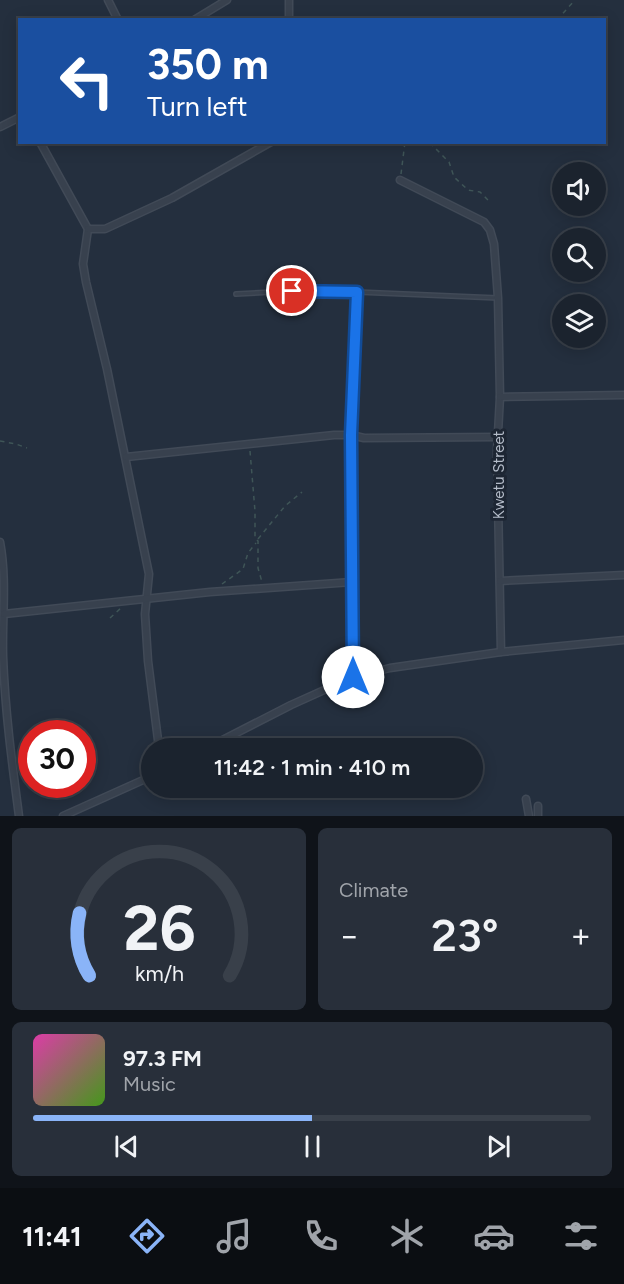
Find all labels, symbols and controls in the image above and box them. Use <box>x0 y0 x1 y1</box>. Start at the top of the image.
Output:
text: 350 m <box>147 39 269 90</box>
icon: left <box>48 42 126 120</box>
text: Turn left <box>147 90 247 123</box>
map controls <box>552 162 606 348</box>
button: sound <box>552 162 606 216</box>
button: search <box>552 228 606 282</box>
pin <box>266 265 317 316</box>
icon: arrive <box>275 274 308 307</box>
button: layers <box>552 294 606 348</box>
street label: Kwetu Street <box>490 430 508 519</box>
position arrow <box>321 645 385 709</box>
speed limit sign: 30 <box>18 720 96 798</box>
text: 11:42 · 1 min · 410 m <box>214 754 410 781</box>
text: Climate <box>339 878 408 902</box>
text: 26 <box>123 891 195 966</box>
text: 23° <box>431 908 499 962</box>
text: − <box>339 916 360 955</box>
text: + <box>570 916 591 955</box>
text: km/h <box>135 961 183 986</box>
text: 97.3 FM <box>123 1045 202 1072</box>
text: Music <box>123 1072 176 1096</box>
icon: previous <box>110 1130 143 1163</box>
icon: pause <box>296 1130 329 1163</box>
icon: next <box>482 1130 515 1163</box>
icon: directions <box>126 1215 168 1257</box>
icon: music <box>213 1215 255 1257</box>
icon: phone <box>300 1215 342 1257</box>
icon: climate <box>386 1215 428 1257</box>
icon: car <box>473 1215 515 1257</box>
icon: filters <box>560 1215 602 1257</box>
text: 11:41 <box>22 1220 82 1253</box>

